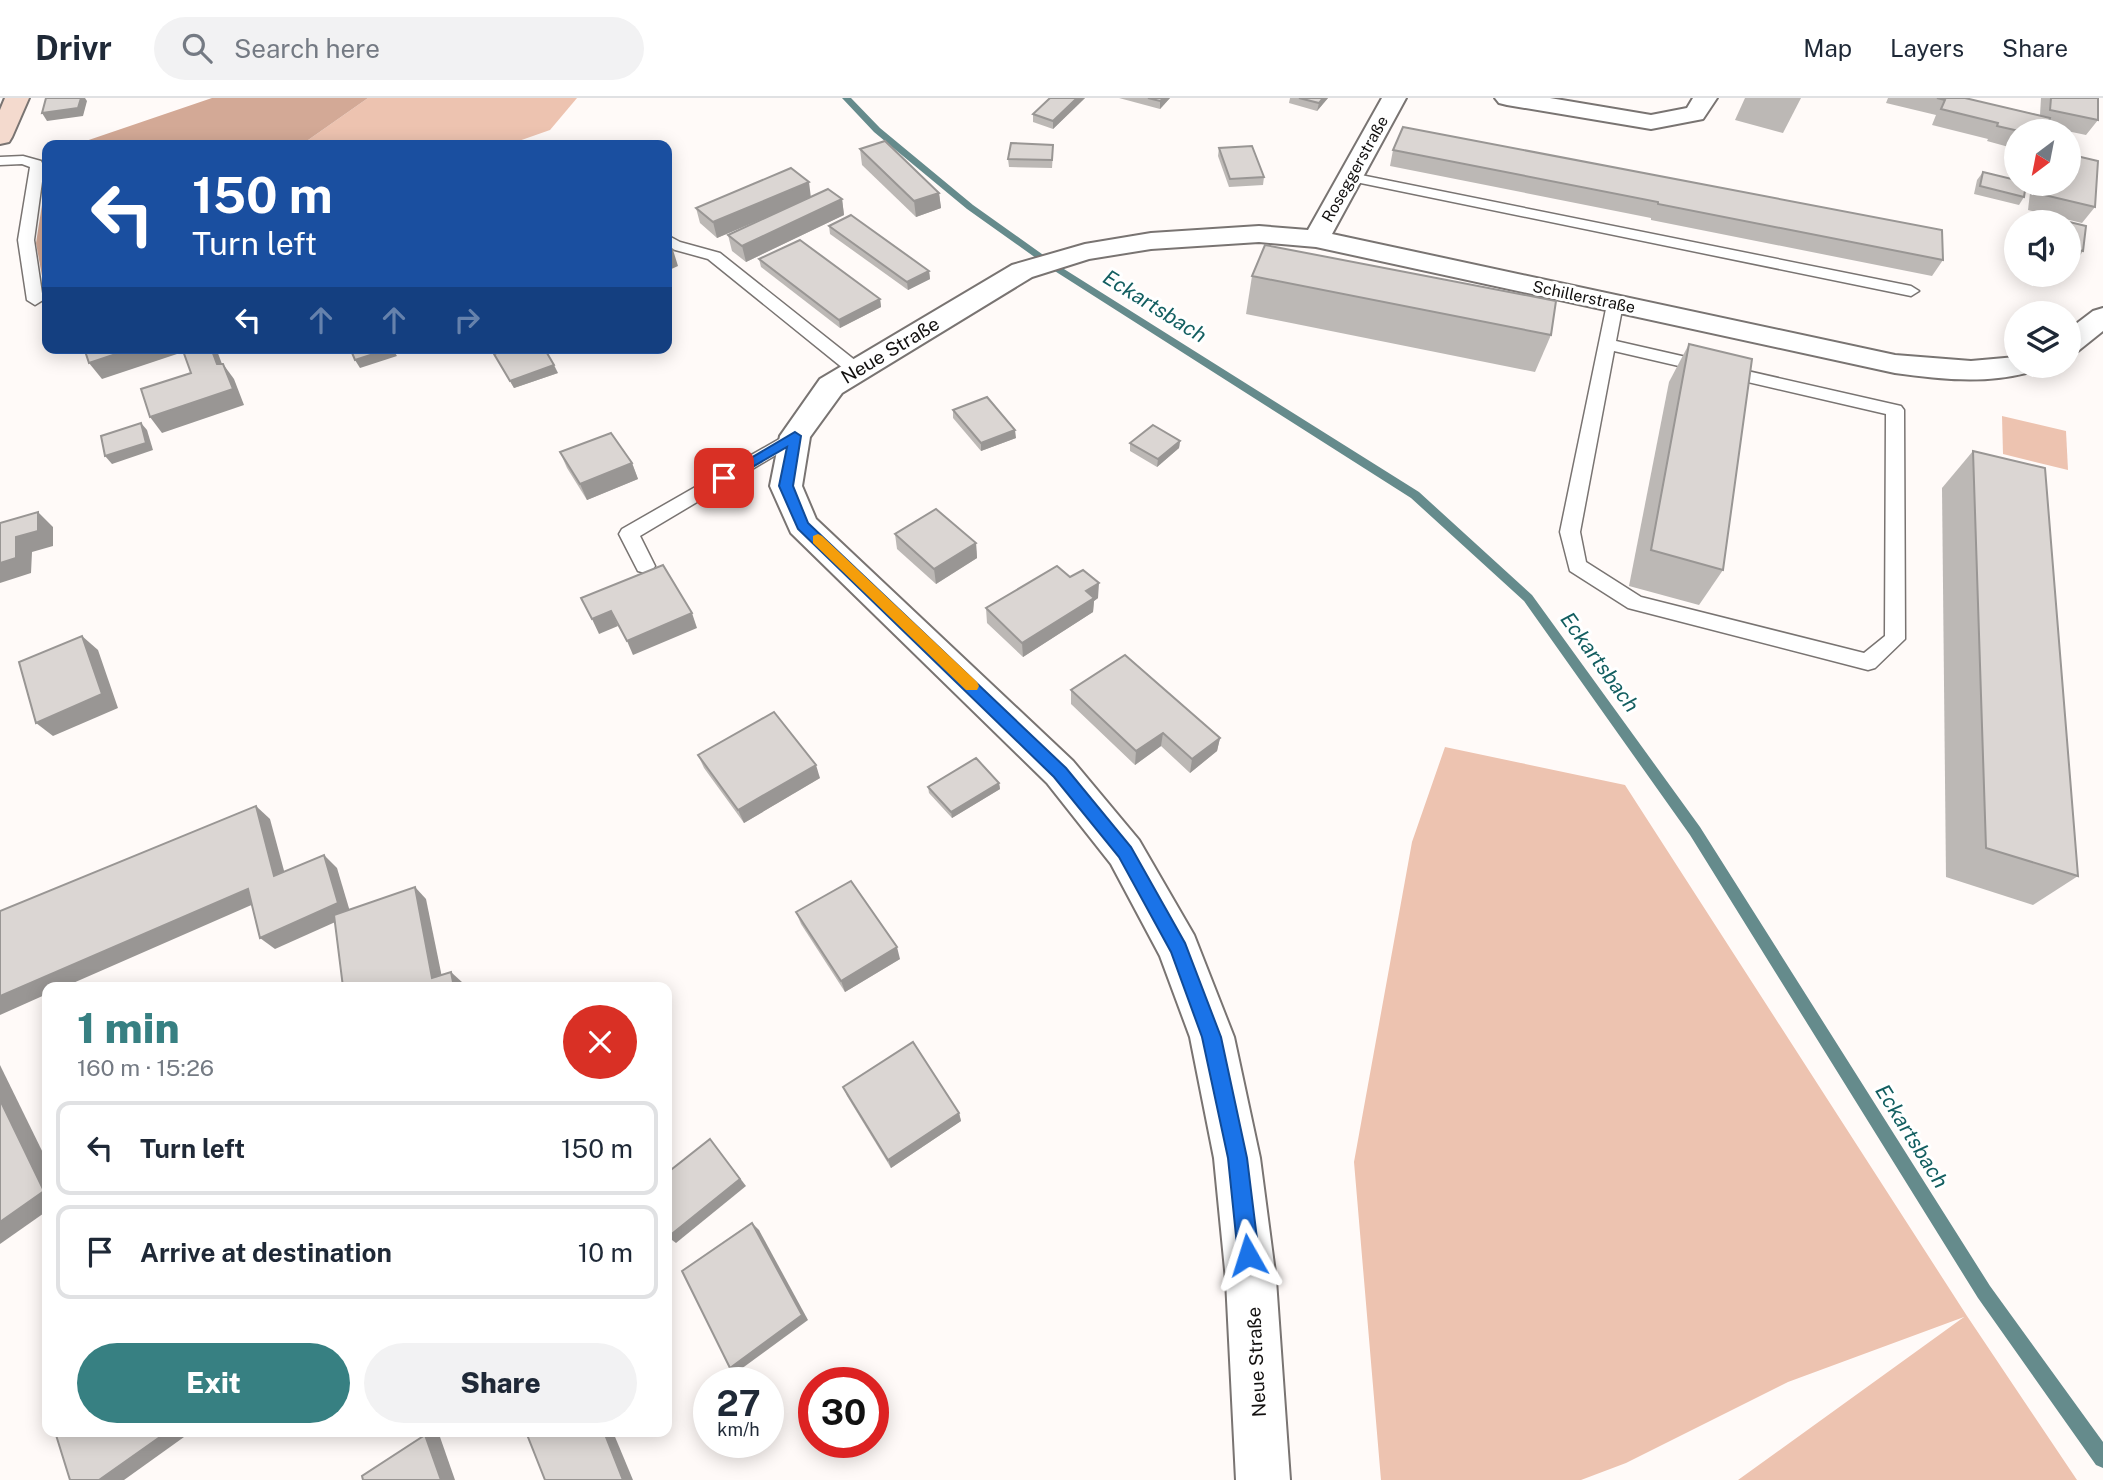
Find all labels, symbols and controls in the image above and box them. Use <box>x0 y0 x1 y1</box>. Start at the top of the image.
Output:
search box <box>154 17 644 80</box>
text: Drivr <box>35 29 112 67</box>
icon: search <box>178 29 216 67</box>
text: Search here <box>234 33 380 64</box>
text: Map <box>1803 34 1852 62</box>
text: Layers <box>1890 34 1964 62</box>
text: Share <box>2002 34 2068 62</box>
street label: Roseggerstraße <box>1318 112 1392 226</box>
north arrow <box>2004 119 2081 196</box>
map controls <box>2004 119 2081 378</box>
text: 150 m <box>192 166 333 224</box>
icon: left <box>77 168 168 259</box>
button: sound <box>2004 210 2081 287</box>
text: Turn left <box>192 225 317 262</box>
water label: Eckartsbach <box>1099 264 1211 348</box>
street label: Schillerstraße <box>1531 277 1637 317</box>
icon: left <box>229 301 267 339</box>
icon: ahead <box>302 301 340 339</box>
icon: ahead <box>375 301 413 339</box>
icon: right <box>448 301 486 339</box>
button: layers <box>2004 301 2081 378</box>
street label: Neue Straße <box>837 312 943 388</box>
pin <box>694 448 754 508</box>
icon: arrive <box>705 459 743 497</box>
water label: Eckartsbach <box>1555 607 1645 717</box>
text: 1 min <box>77 1003 180 1052</box>
button: close <box>563 1005 637 1079</box>
text: 160 m · 15:26 <box>77 1054 214 1081</box>
water label: Eckartsbach <box>1870 1080 1954 1192</box>
icon: left <box>81 1129 119 1167</box>
text: Turn left <box>140 1133 245 1164</box>
text: 150 m <box>561 1133 633 1164</box>
position arrow <box>1211 1218 1285 1292</box>
icon: arrive <box>81 1233 119 1271</box>
text: Arrive at destination <box>140 1237 392 1268</box>
text: 10 m <box>578 1237 633 1268</box>
street label: Neue Straße <box>1242 1306 1270 1418</box>
button: Exit <box>77 1343 350 1423</box>
button: Share <box>364 1343 637 1423</box>
speed limit sign: 30 <box>798 1367 889 1458</box>
text: 27 <box>716 1383 761 1424</box>
text: km/h <box>717 1419 760 1440</box>

